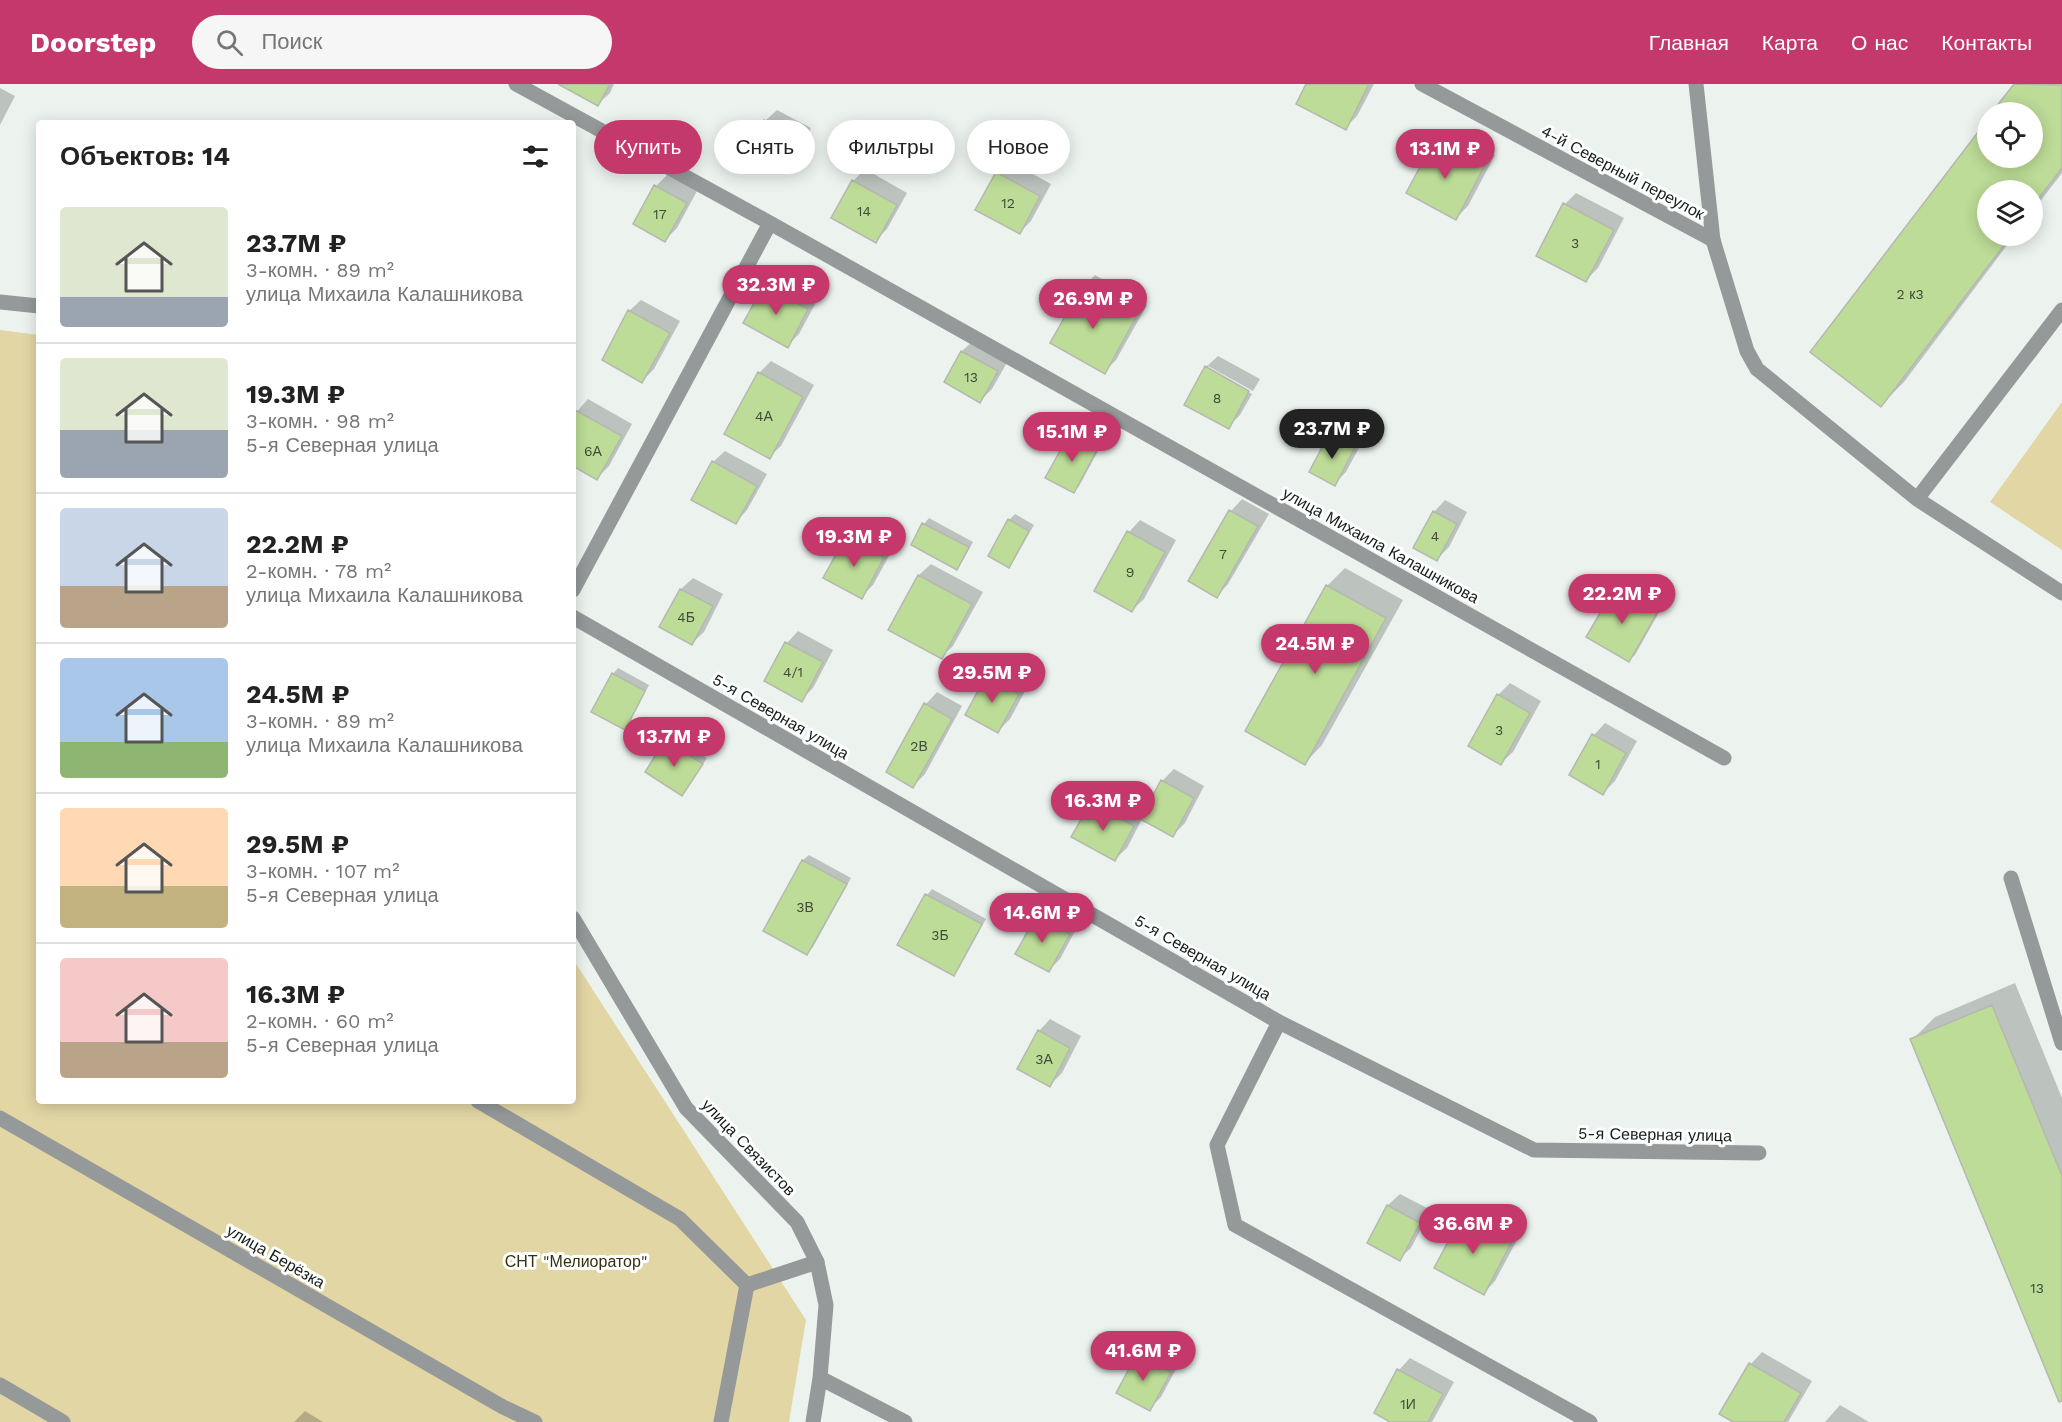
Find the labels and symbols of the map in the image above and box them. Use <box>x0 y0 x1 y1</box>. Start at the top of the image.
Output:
street label: 4-й Северный переулок <box>1538 121 1708 224</box>
pin: 13.1M ₽ <box>1390 129 1500 180</box>
house number: 12 <box>1001 195 1015 211</box>
house number: 14 <box>857 203 871 219</box>
house number: 17 <box>653 206 667 222</box>
house number: 3 <box>1571 235 1579 251</box>
pin: 32.3M ₽ <box>721 265 831 316</box>
pin: 26.9M ₽ <box>1038 279 1148 330</box>
house number: 2 к3 <box>1896 286 1924 302</box>
house number: 13 <box>964 369 978 385</box>
house number: 8 <box>1213 390 1221 406</box>
house number: 4А <box>755 408 774 424</box>
pin: 23.7M ₽ <box>1277 409 1387 460</box>
pin: 15.1M ₽ <box>1017 412 1127 463</box>
house number: 6А <box>584 443 603 459</box>
street label: улица Михаила Калашникова <box>1279 483 1482 607</box>
pin: 19.3M ₽ <box>799 517 909 568</box>
house number: 4 <box>1431 528 1439 544</box>
house number: 7 <box>1219 546 1227 562</box>
house number: 9 <box>1126 564 1134 580</box>
pin: 22.2M ₽ <box>1567 574 1677 625</box>
house number: 4Б <box>677 609 695 625</box>
pin: 24.5M ₽ <box>1260 624 1370 675</box>
pin: 29.5M ₽ <box>937 653 1047 704</box>
house number: 4/1 <box>783 664 803 680</box>
street label: 5-я Северная улица <box>709 670 852 763</box>
pin: 13.7M ₽ <box>619 717 729 768</box>
house number: 3 <box>1495 722 1503 738</box>
house number: 2В <box>910 738 928 754</box>
house number: 1 <box>1595 756 1601 772</box>
pin: 16.3M ₽ <box>1048 781 1158 832</box>
pin: 14.6M ₽ <box>987 893 1097 944</box>
house number: 3В <box>796 899 814 915</box>
street label: 5-я Северная улица <box>1131 911 1274 1004</box>
house number: 3Б <box>931 927 949 943</box>
house number: 3А <box>1035 1051 1053 1067</box>
street label: улица Связистов <box>698 1095 800 1200</box>
street label: 5-я Северная улица <box>1578 1124 1732 1145</box>
pin: 36.6M ₽ <box>1418 1204 1528 1255</box>
street label: улица Берёзка <box>223 1221 328 1292</box>
park label: СНТ "Мелиоратор" <box>505 1252 647 1271</box>
house number: 13 <box>2030 1280 2044 1296</box>
pin: 41.6M ₽ <box>1088 1331 1198 1382</box>
house number: 1И <box>1400 1396 1416 1412</box>

